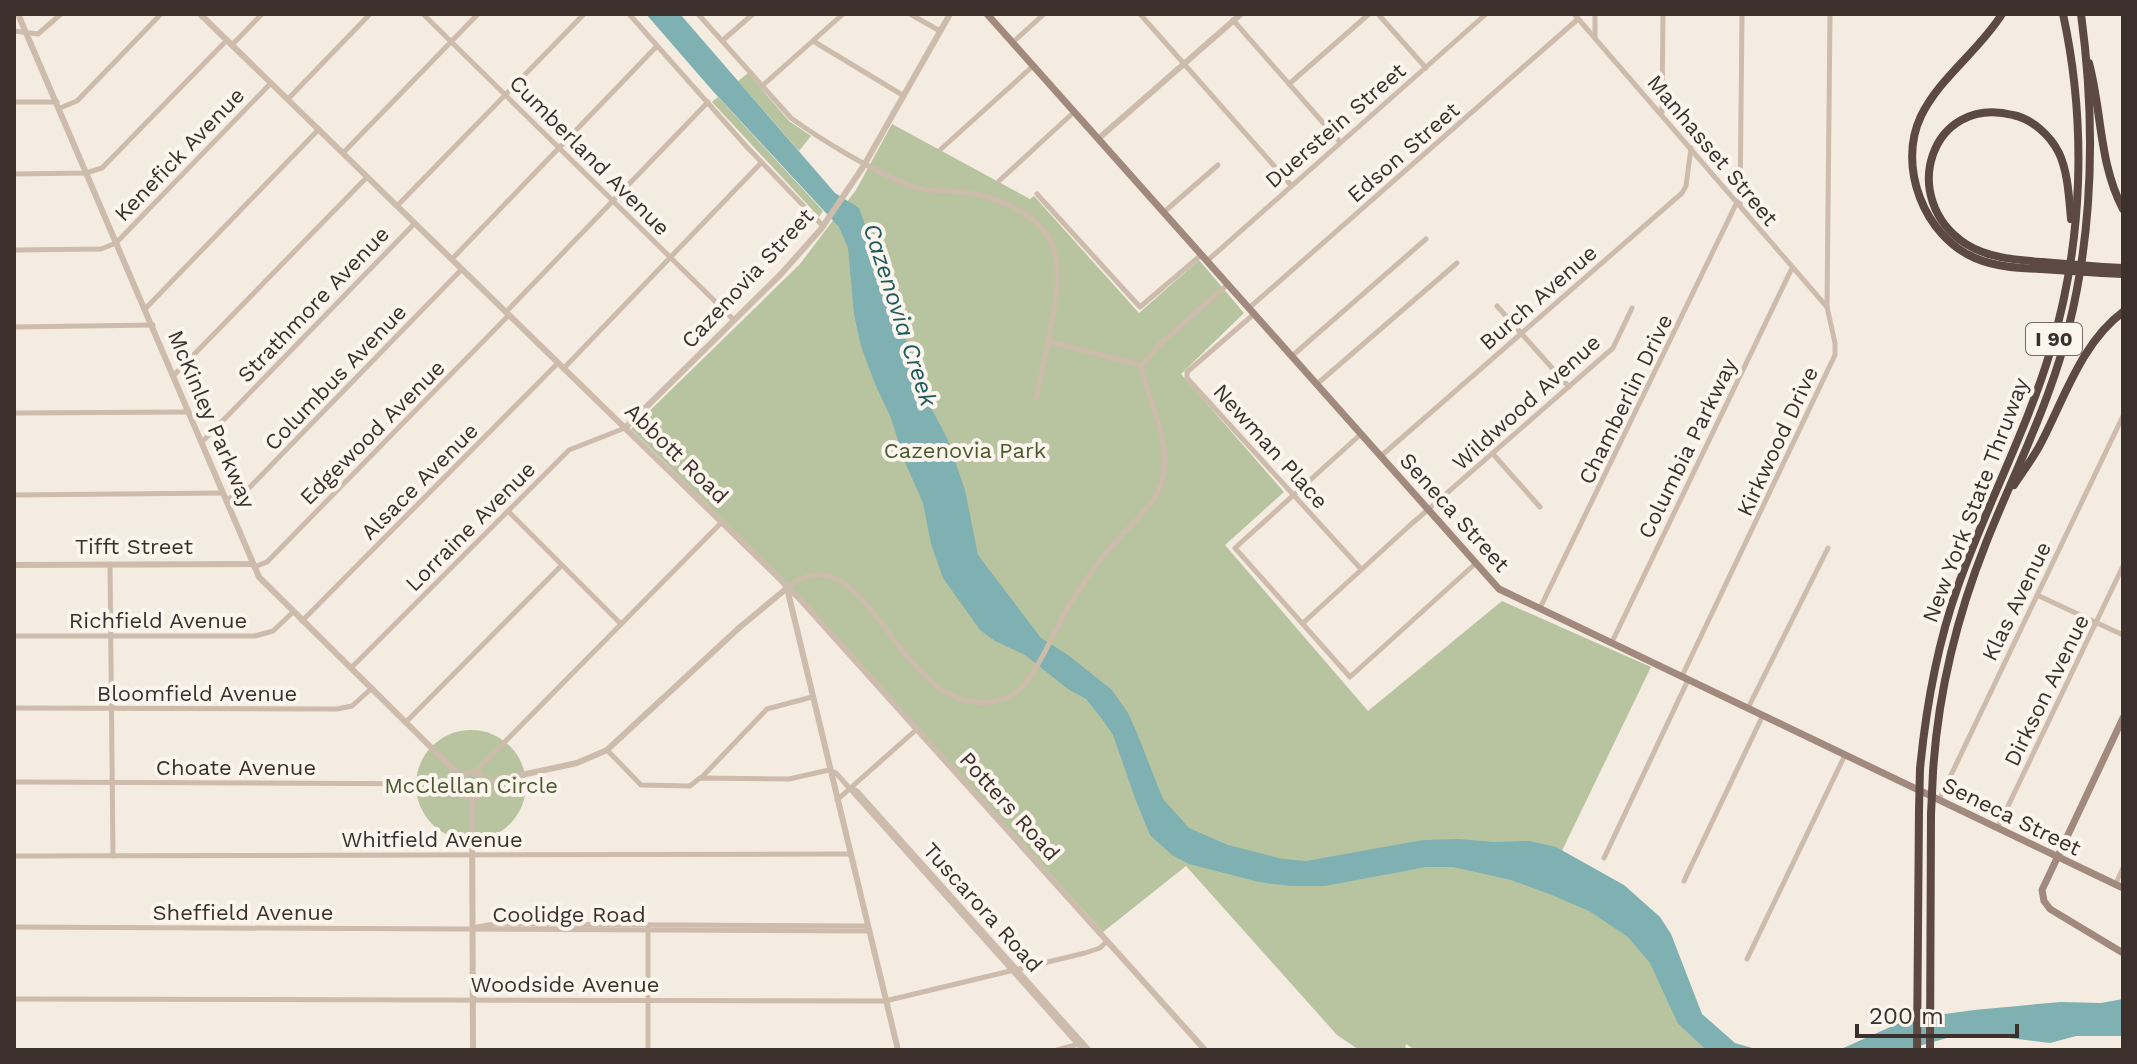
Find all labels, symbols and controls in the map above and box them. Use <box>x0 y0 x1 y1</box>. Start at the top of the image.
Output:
street label: Duerstein Street <box>1260 58 1410 193</box>
street label: Cumberland Avenue <box>504 70 675 241</box>
street label: Manhasset Street <box>1642 70 1783 231</box>
street label: Kenefick Avenue <box>109 82 249 226</box>
street label: Edson Street <box>1342 97 1464 208</box>
street label: Cazenovia Street <box>676 203 818 353</box>
water label: Cazenovia Creek <box>857 220 943 411</box>
street label: Strathmore Avenue <box>233 221 394 387</box>
street label: Burch Avenue <box>1475 240 1602 355</box>
street label: Columbus Avenue <box>259 299 411 455</box>
street label: Chamberlin Drive <box>1573 310 1677 488</box>
road number: I 90 <box>2026 323 2082 355</box>
street label: McKinley Parkway <box>163 327 261 512</box>
street label: Wildwood Avenue <box>1447 329 1605 475</box>
street label: Columbia Parkway <box>1633 353 1742 542</box>
street label: Edgewood Avenue <box>295 355 450 510</box>
street label: Kirkwood Drive <box>1732 362 1823 520</box>
street label: New York State Thruway <box>1917 374 2034 626</box>
street label: Newman Place <box>1208 379 1333 514</box>
street label: Abbott Road <box>620 398 733 509</box>
street label: Alsace Avenue <box>356 418 483 545</box>
park label: Cazenovia Park <box>884 438 1046 463</box>
street label: Seneca Street <box>1395 448 1514 577</box>
street label: Lorraine Avenue <box>400 456 540 596</box>
street label: Tifft Street <box>75 534 193 559</box>
street label: Klas Avenue <box>1977 537 2056 665</box>
street label: Richfield Avenue <box>69 608 247 633</box>
street label: Dirkson Avenue <box>1999 610 2094 770</box>
street label: Bloomfield Avenue <box>97 681 297 706</box>
street label: Potters Road <box>954 747 1065 866</box>
street label: Choate Avenue <box>156 755 316 780</box>
street label: Seneca Street <box>1938 772 2085 861</box>
park label: McClellan Circle <box>384 773 558 798</box>
street label: Whitfield Avenue <box>341 827 523 852</box>
street label: Tuscarora Road <box>918 837 1047 977</box>
street label: Sheffield Avenue <box>152 900 334 925</box>
street label: Coolidge Road <box>492 902 646 927</box>
street label: Woodside Avenue <box>471 972 659 997</box>
scale bar <box>1857 988 2017 1038</box>
text: 200 m <box>1869 1002 1944 1030</box>

